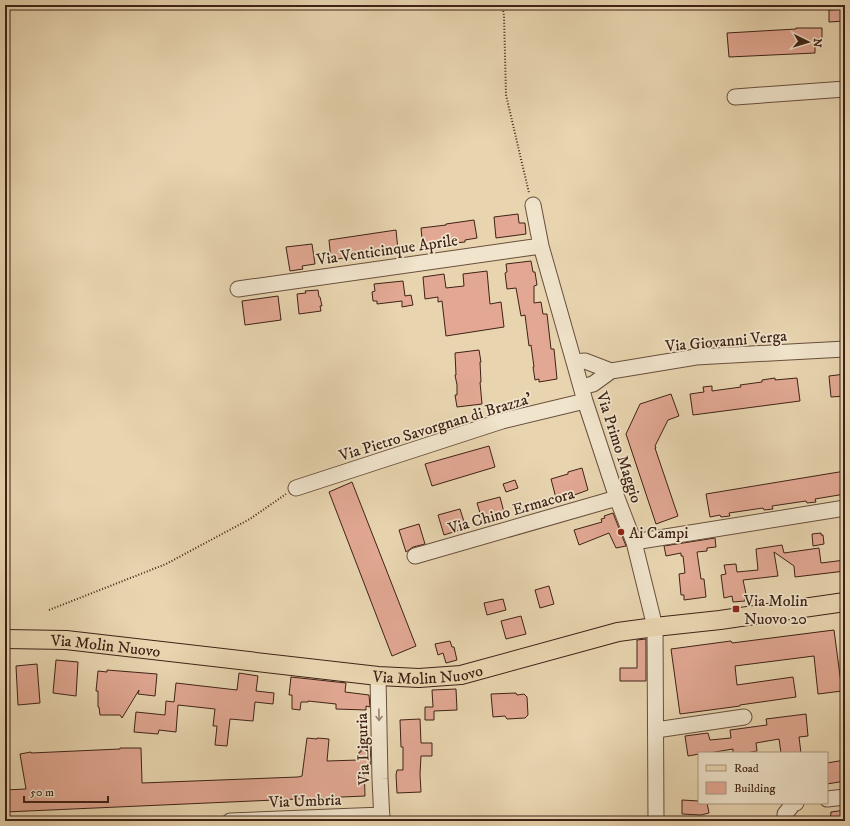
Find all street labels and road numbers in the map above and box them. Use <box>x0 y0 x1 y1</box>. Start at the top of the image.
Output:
street label: Via Venticinque Aprile <box>314 230 459 270</box>
street label: Via Giovanni Verga <box>663 326 788 356</box>
street label: Via Pietro Savorgnan di Brazza' <box>336 388 534 466</box>
street label: Via Primo Maggio <box>591 388 647 506</box>
street label: Via Chino Ermacora <box>445 483 577 539</box>
street label: Via Molin Nuovo <box>50 631 162 662</box>
street label: Via Molin Nuovo <box>371 660 485 689</box>
street label: Via Liguria <box>352 712 374 786</box>
street label: Via Umbria <box>267 790 342 812</box>

